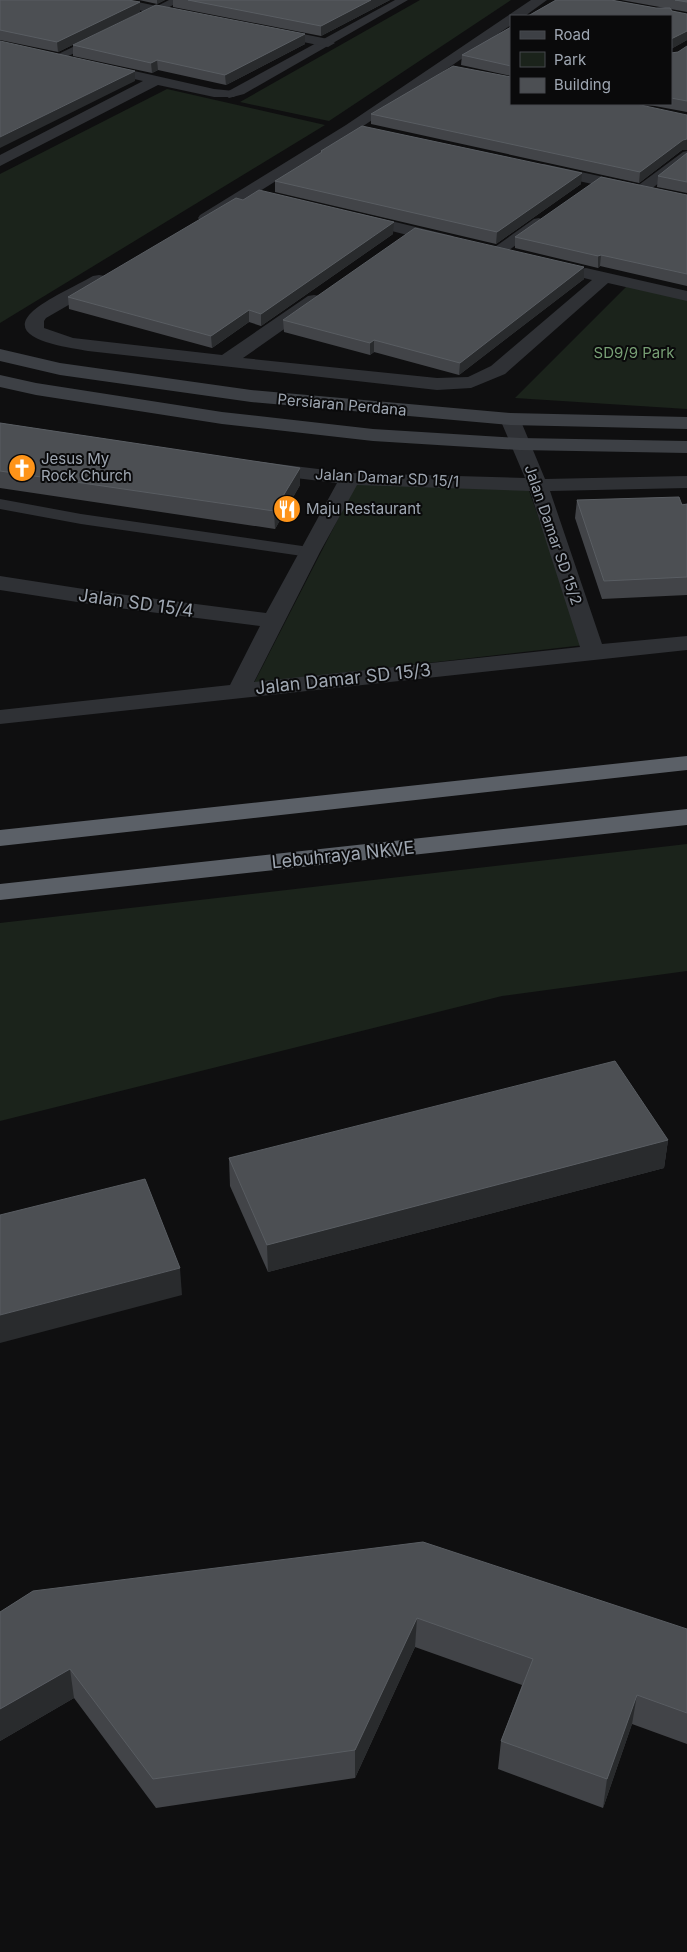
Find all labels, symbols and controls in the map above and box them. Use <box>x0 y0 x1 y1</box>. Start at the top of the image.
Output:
legend <box>510 15 672 105</box>
text: Road <box>554 25 590 44</box>
text: Park <box>554 50 587 69</box>
text: Building <box>554 75 611 94</box>
park label: SD9/9 Park <box>594 343 675 362</box>
street label: Persiaran Perdana <box>277 389 407 420</box>
place label: Jesus My Rock Church <box>41 449 132 485</box>
church icon: Jesus My Rock Church <box>7 453 37 483</box>
street label: Jalan Damar SD 15/2 <box>521 462 586 608</box>
street label: Jalan Damar SD 15/1 <box>315 464 460 491</box>
restaurant icon: Maju Restaurant <box>272 494 302 524</box>
place label: Maju Restaurant <box>306 499 421 518</box>
street label: Jalan SD 15/4 <box>77 584 195 621</box>
street label: Jalan Damar SD 15/3 <box>254 659 432 698</box>
street label: Lebuhraya NKVE <box>270 837 416 872</box>

